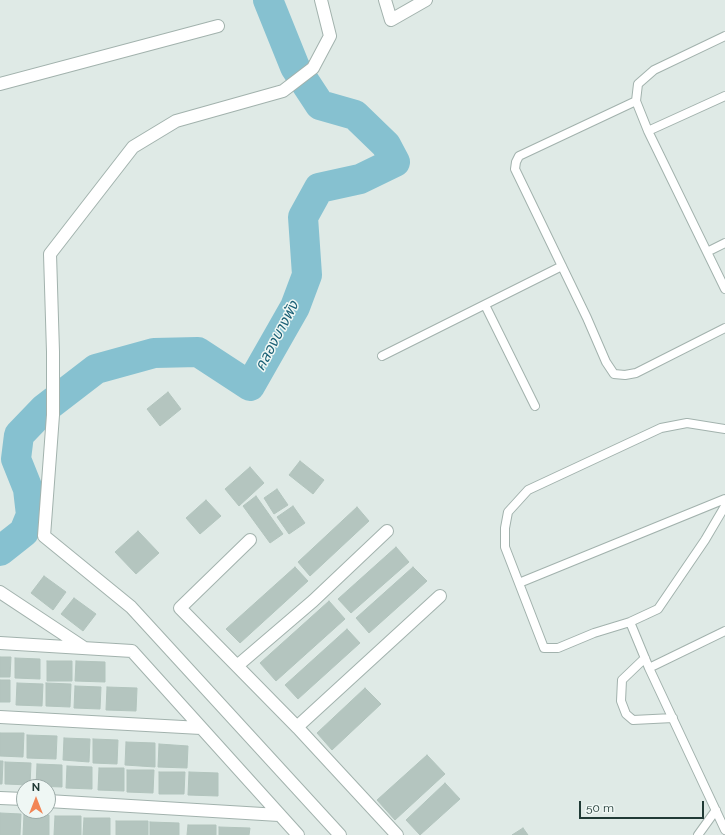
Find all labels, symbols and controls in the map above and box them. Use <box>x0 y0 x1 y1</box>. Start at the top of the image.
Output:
water label: คลองบางพัง <box>251 298 303 374</box>
north arrow <box>16 779 56 819</box>
text: N <box>32 781 40 794</box>
scale bar <box>581 793 706 819</box>
text: 50 m <box>586 801 614 815</box>

